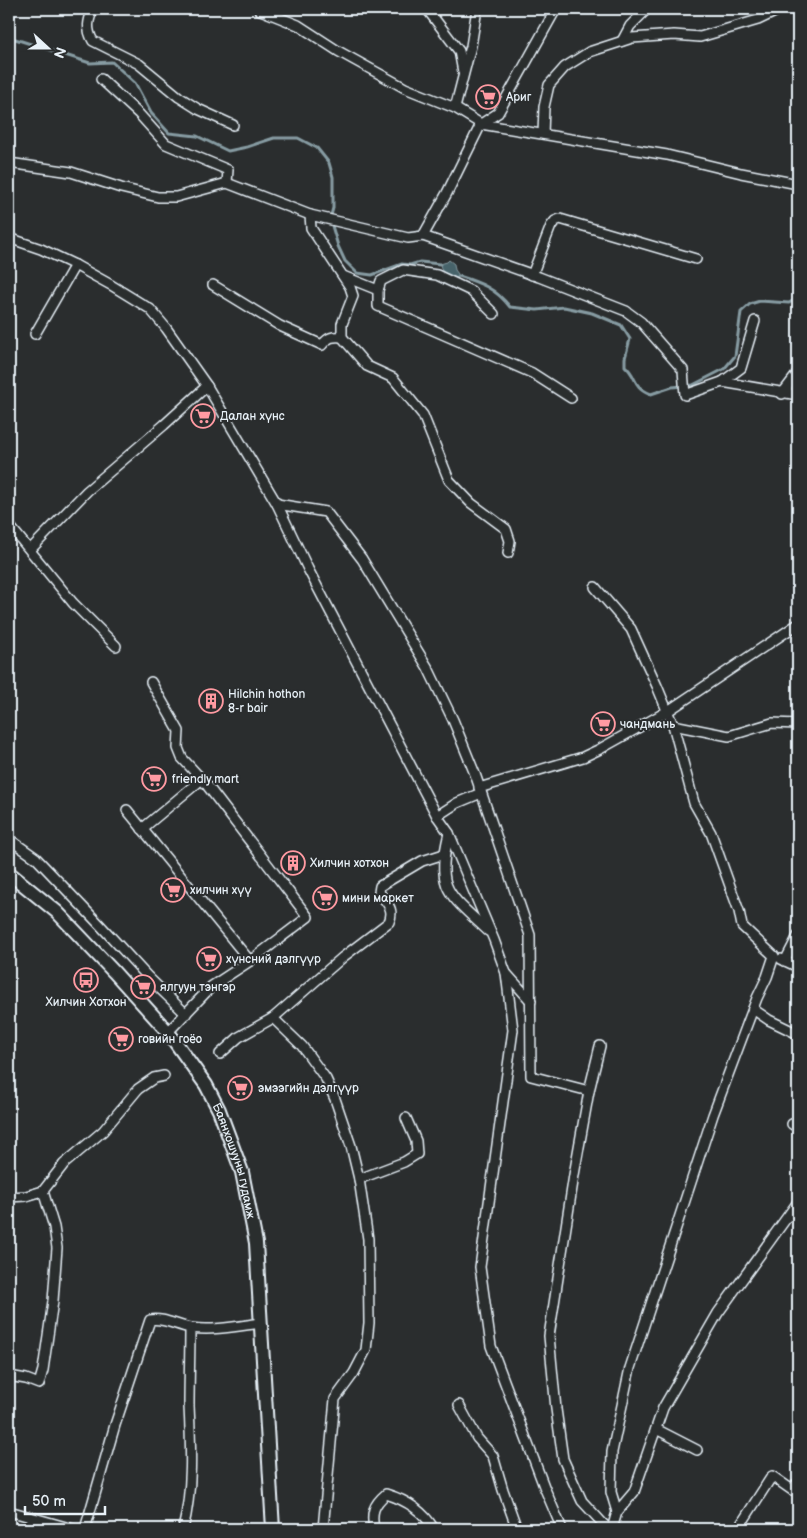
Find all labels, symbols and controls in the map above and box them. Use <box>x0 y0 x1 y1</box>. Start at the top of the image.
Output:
north arrow <box>22 22 72 72</box>
text: N <box>50 45 69 60</box>
supermarket icon: Ариг <box>475 84 501 110</box>
place label: Ариг <box>505 90 532 105</box>
supermarket icon: Далан хүнс <box>190 403 216 429</box>
place label: Далан хүнс <box>220 409 285 424</box>
place label: Hilchin hothon 8-r bair <box>228 687 305 716</box>
building icon: Hilchin hothon 8-r bair <box>198 688 224 714</box>
supermarket icon: чандмань <box>590 711 616 737</box>
place label: чандмань <box>620 717 675 732</box>
supermarket icon: friendly mart <box>141 766 167 792</box>
place label: friendly mart <box>172 772 239 787</box>
building icon: Хилчин хотхон <box>280 850 306 876</box>
place label: Хилчин хотхон <box>310 856 389 871</box>
supermarket icon: хилчин хүү <box>160 877 186 903</box>
place label: хилчин хүү <box>190 883 252 898</box>
supermarket icon: мини маркет <box>312 885 338 911</box>
place label: мини маркет <box>342 891 414 906</box>
supermarket icon: хүнсний дэлгүүр <box>196 946 222 972</box>
place label: хүнсний дэлгүүр <box>226 952 321 967</box>
bus stop icon: Хилчин Хотхон <box>73 967 99 993</box>
supermarket icon: ялгуун тэнгэр <box>130 974 156 1000</box>
place label: ялгуун тэнгэр <box>160 980 236 995</box>
place label: Хилчин Хотхон <box>46 995 126 1010</box>
supermarket icon: говийн гоёо <box>108 1026 134 1052</box>
place label: говийн гоёо <box>138 1032 202 1047</box>
supermarket icon: эмээгийн дэлгүүр <box>227 1075 253 1101</box>
place label: эмээгийн дэлгүүр <box>258 1081 359 1096</box>
street label: Баянхошууны гудамж <box>209 1101 258 1221</box>
scale bar <box>25 1483 105 1515</box>
text: 50 m <box>32 1492 66 1511</box>

